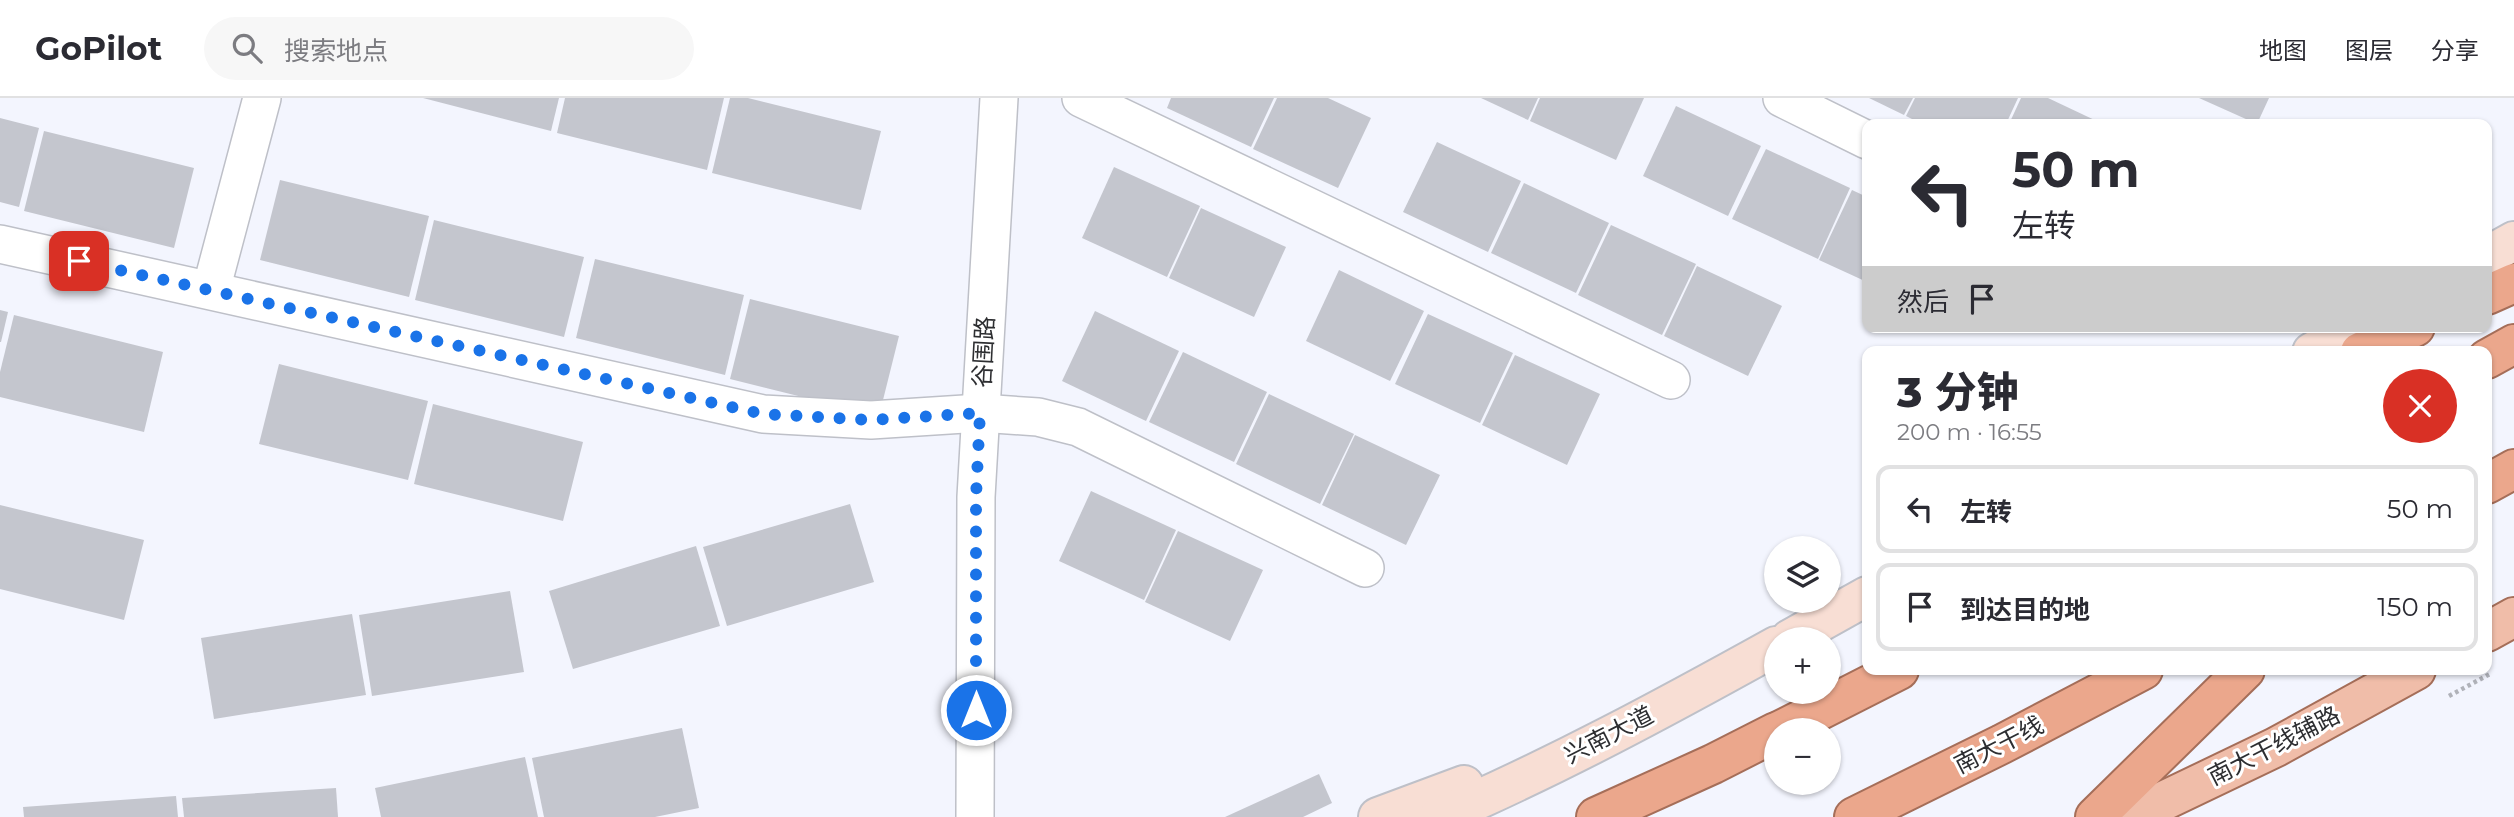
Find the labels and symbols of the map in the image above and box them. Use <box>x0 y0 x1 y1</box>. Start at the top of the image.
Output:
pin <box>49 231 109 291</box>
street label: 谷围路 <box>967 315 1000 389</box>
position arrow <box>939 673 1013 747</box>
street label: 兴南大道 <box>1559 700 1658 769</box>
street label: 南大干线辅路 <box>2203 700 2345 791</box>
street label: 南大干线 <box>1949 710 2048 779</box>

